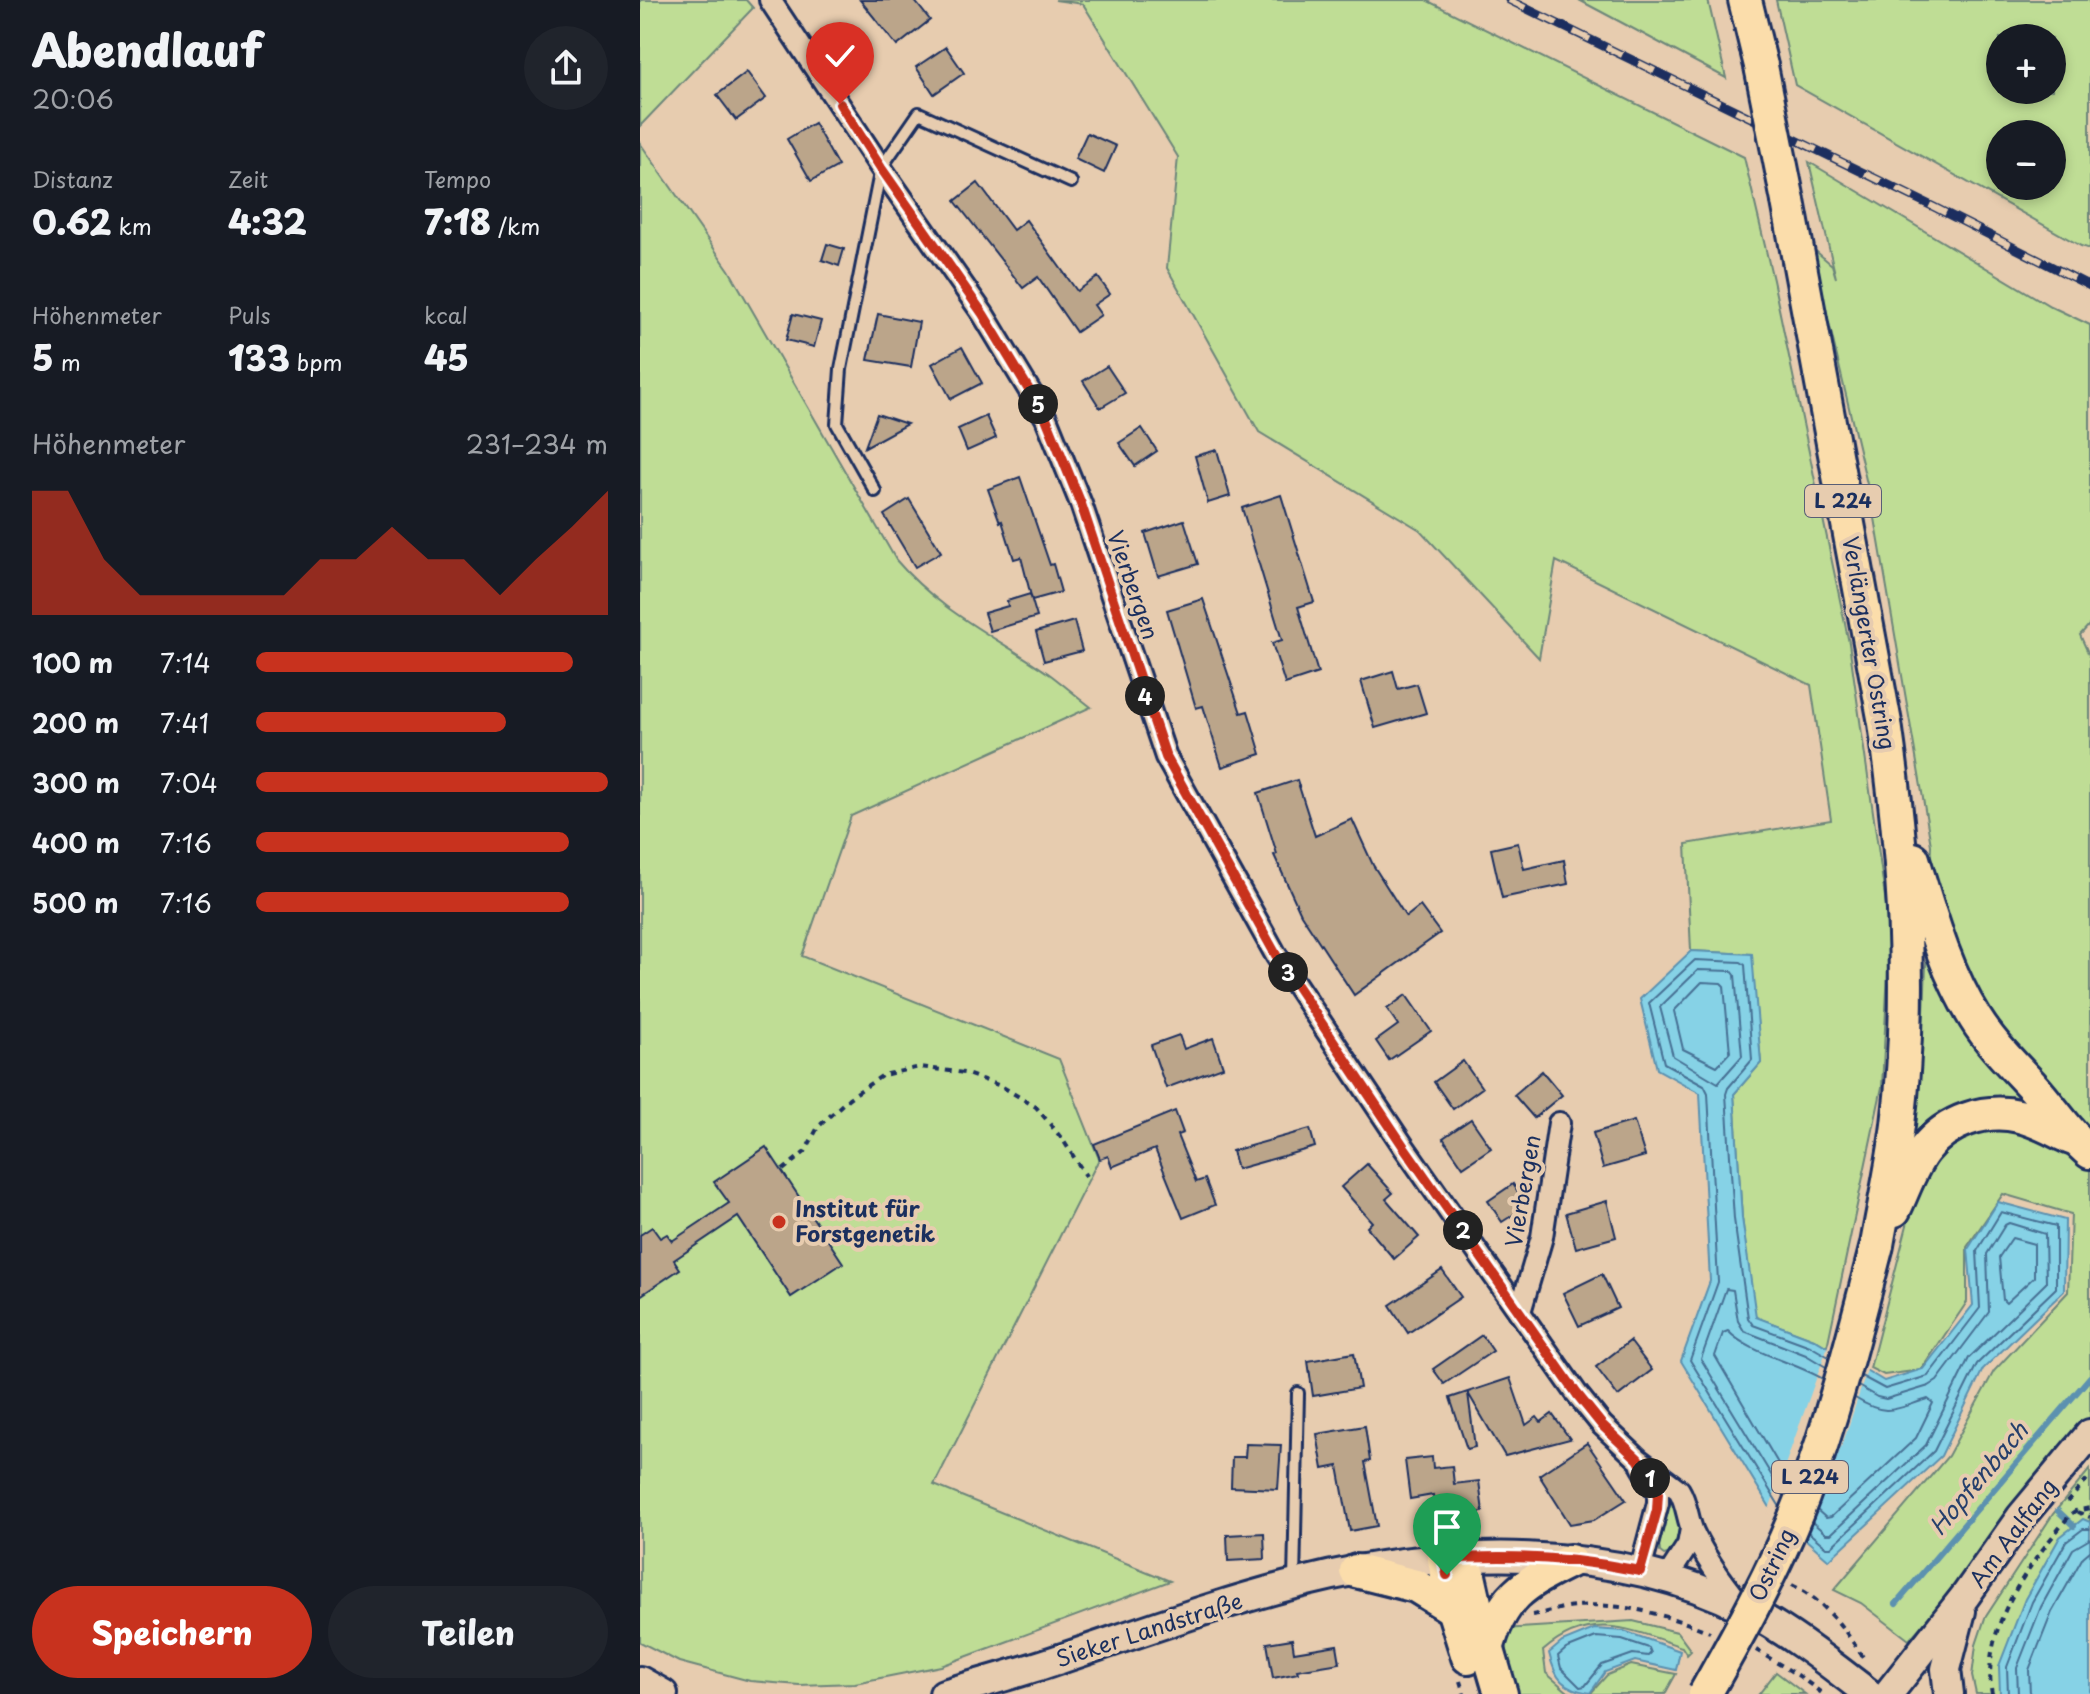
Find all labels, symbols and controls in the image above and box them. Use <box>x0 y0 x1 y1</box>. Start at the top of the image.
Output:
text: Abendlauf <box>32 16 262 82</box>
pin <box>806 22 874 104</box>
map controls <box>1986 24 2066 200</box>
button: + <box>1986 24 2066 104</box>
button: share <box>524 26 608 110</box>
icon: check <box>818 34 862 78</box>
text: 20:06 <box>32 79 114 118</box>
button: − <box>1986 120 2066 200</box>
text: Distanz <box>32 162 113 195</box>
text: Zeit <box>228 162 268 195</box>
text: Tempo <box>424 162 491 195</box>
text: 0.62 <box>32 195 111 247</box>
text: 4:32 <box>228 195 307 247</box>
text: 7:18 <box>424 195 491 247</box>
text: km <box>111 209 152 242</box>
text: /km <box>491 209 540 242</box>
text: Höhenmeter <box>32 298 162 331</box>
text: Puls <box>228 298 271 331</box>
text: kcal <box>424 298 468 331</box>
text: 5 <box>32 331 54 383</box>
text: 133 <box>228 331 290 383</box>
text: 45 <box>424 331 469 383</box>
text: m <box>54 345 81 378</box>
text: bpm <box>290 345 343 378</box>
pin: 5 <box>1018 384 1058 424</box>
text: 5 <box>1031 387 1045 420</box>
text: Höhenmeter <box>32 424 185 463</box>
text: 231–234 m <box>466 424 608 463</box>
road number: L 224 <box>1805 485 1881 517</box>
street label: Vierbergen <box>1100 526 1168 643</box>
street label: Verlängerter Ostring <box>1835 533 1905 752</box>
text: 100 m <box>32 643 113 682</box>
text: 7:14 <box>160 643 211 682</box>
pin: 4 <box>1125 676 1165 716</box>
text: 4 <box>1138 679 1152 712</box>
text: 200 m <box>32 703 119 742</box>
text: 7:41 <box>160 703 209 742</box>
text: 300 m <box>32 763 120 802</box>
text: 7:04 <box>160 763 218 802</box>
text: 400 m <box>32 823 120 862</box>
text: 7:16 <box>160 823 212 862</box>
text: 500 m <box>32 883 118 922</box>
text: 7:16 <box>160 883 212 922</box>
pin: 3 <box>1268 952 1308 992</box>
text: 3 <box>1281 955 1295 988</box>
street label: Vierbergen <box>1495 1132 1548 1249</box>
place label: Institut für Forstgenetik <box>795 1191 936 1249</box>
pin: 2 <box>1443 1210 1483 1250</box>
marker: Institut für Forstgenetik <box>770 1213 788 1231</box>
text: 2 <box>1455 1213 1471 1246</box>
water label: Hopfenbach <box>1919 1412 2036 1542</box>
pin: 1 <box>1630 1458 1670 1498</box>
text: 1 <box>1645 1461 1655 1494</box>
road number: L 224 <box>1772 1461 1848 1493</box>
street label: Am Aalfang <box>1960 1471 2064 1593</box>
pin <box>1413 1493 1481 1575</box>
icon: arrive <box>1425 1505 1469 1549</box>
street label: Ostring <box>1739 1522 1802 1606</box>
street label: Sieker Landstraße <box>1051 1583 1246 1674</box>
button: Speichern <box>32 1586 312 1678</box>
button: Teilen <box>328 1586 608 1678</box>

